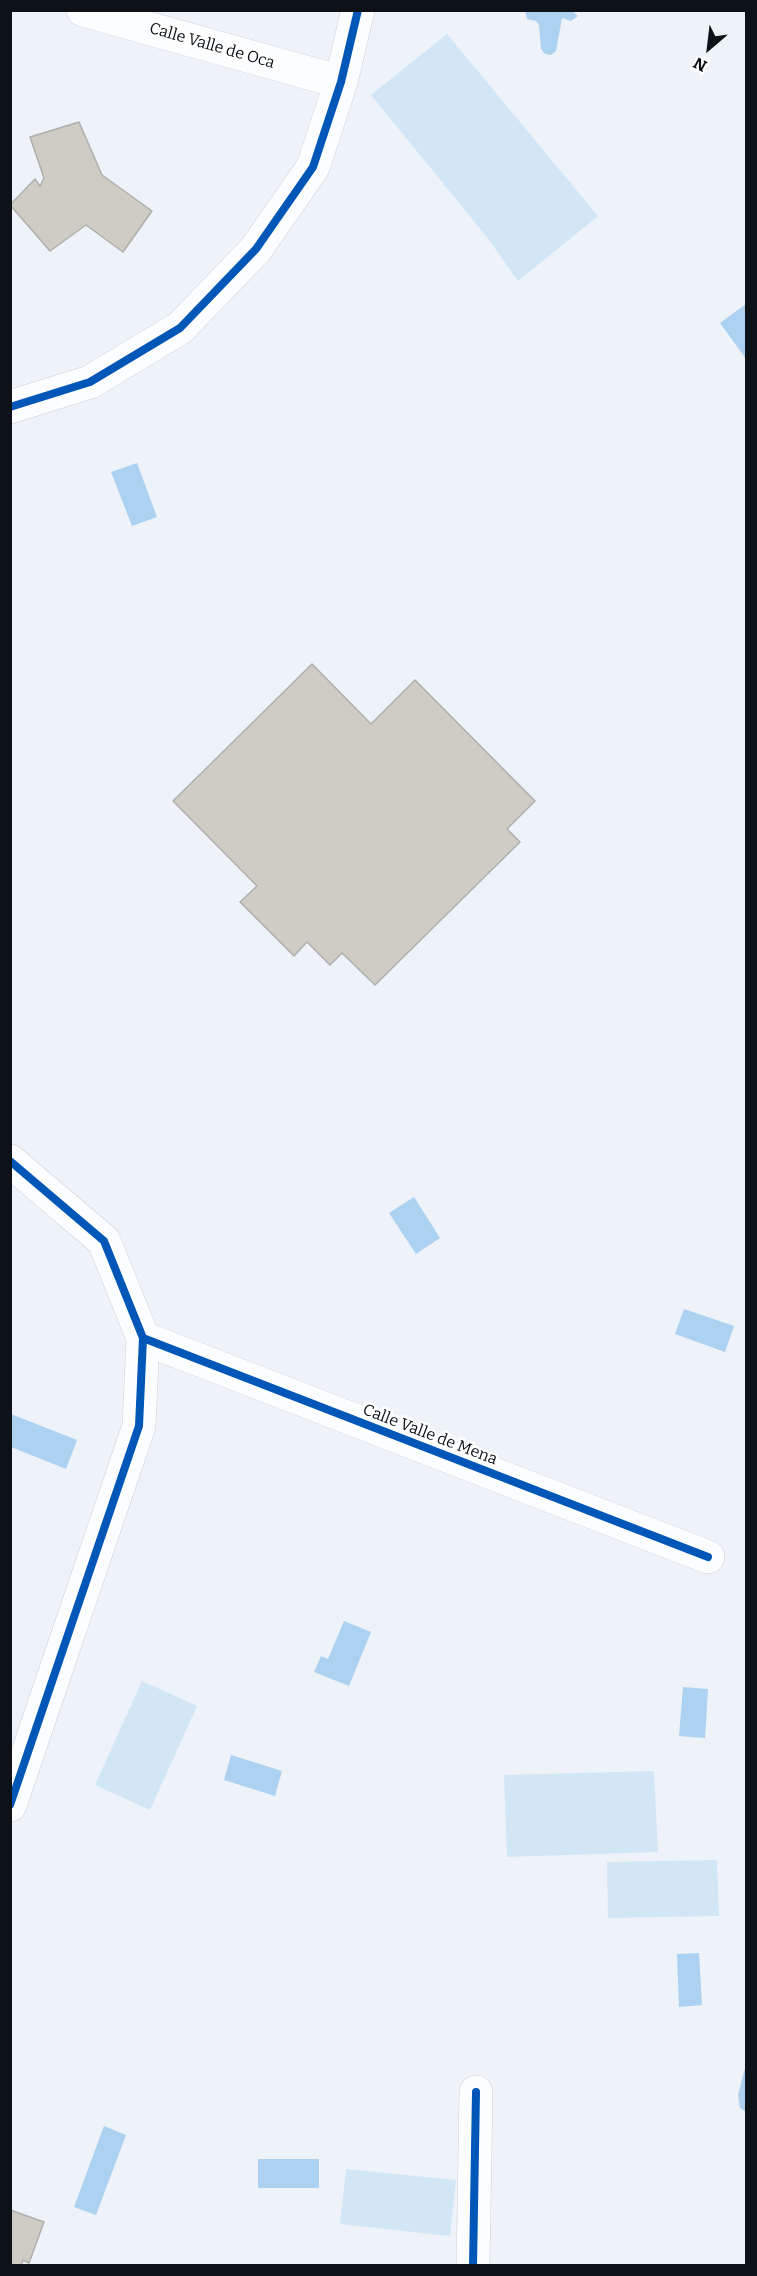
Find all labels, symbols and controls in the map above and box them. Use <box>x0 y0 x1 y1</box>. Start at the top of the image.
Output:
north arrow <box>679 18 739 78</box>
street label: Calle Valle de Oca <box>147 19 277 73</box>
text: N <box>690 53 710 76</box>
street label: Calle Valle de Mena <box>360 1400 500 1470</box>

